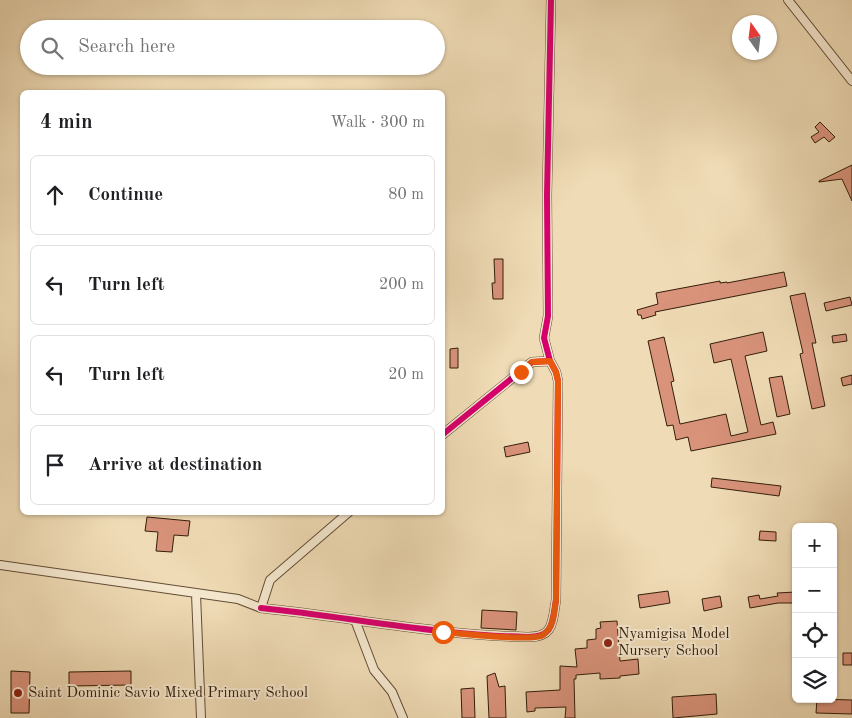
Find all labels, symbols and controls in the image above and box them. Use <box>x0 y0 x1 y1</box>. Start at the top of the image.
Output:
north arrow <box>732 15 777 60</box>
search box <box>20 20 445 75</box>
icon: search <box>38 34 66 62</box>
text: Search here <box>78 38 175 57</box>
text: 4 min <box>40 112 93 133</box>
text: Walk · 300 m <box>330 115 425 131</box>
icon: ahead <box>41 181 69 209</box>
text: Continue <box>88 186 163 205</box>
text: 80 m <box>388 187 424 203</box>
icon: left <box>41 271 69 299</box>
text: Turn left <box>88 276 165 295</box>
text: 200 m <box>379 277 424 293</box>
icon: left <box>41 361 69 389</box>
route end <box>510 361 533 384</box>
text: Turn left <box>88 366 165 385</box>
text: 20 m <box>388 367 424 383</box>
icon: arrive <box>41 451 69 479</box>
text: Arrive at destination <box>88 456 262 475</box>
map controls <box>792 523 837 703</box>
button: + <box>792 523 837 568</box>
button: − <box>792 568 837 613</box>
button: locate <box>792 613 837 658</box>
route start <box>432 621 455 644</box>
place label: Nyamigisa Model Nursery School <box>618 627 729 659</box>
marker: Nyamigisa Model Nursery School <box>602 637 614 649</box>
button: layers <box>792 658 837 703</box>
place label: Saint Dominic Savio Mixed Primary School <box>28 686 308 701</box>
marker: Saint Dominic Savio Mixed Primary School <box>12 687 24 699</box>

